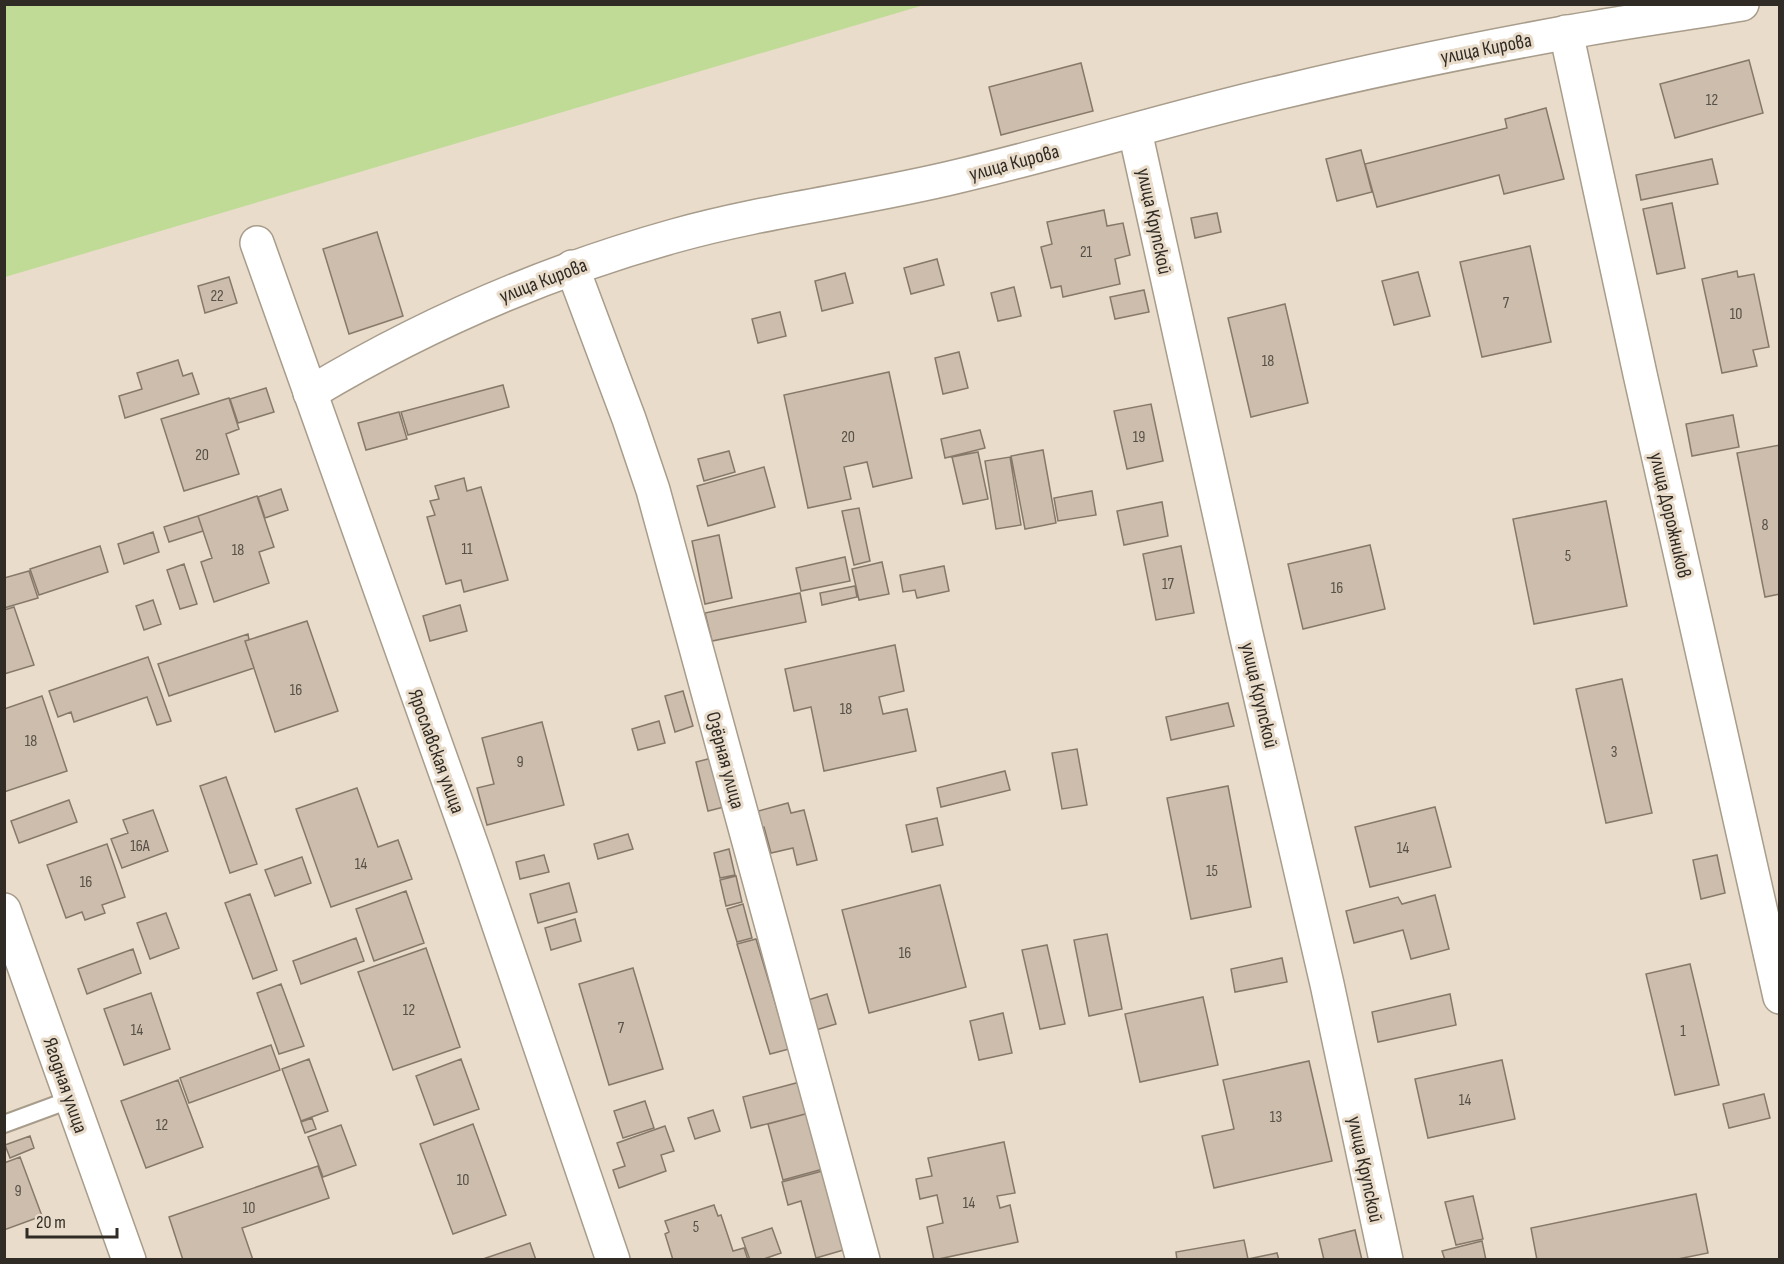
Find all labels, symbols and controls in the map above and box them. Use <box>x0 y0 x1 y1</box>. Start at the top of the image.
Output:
street label: улица Кирова <box>1439 28 1534 70</box>
house number: 12 <box>1706 91 1718 110</box>
street label: улица Кирова <box>967 139 1062 186</box>
street label: улица Крупской <box>1131 166 1177 276</box>
house number: 21 <box>1080 243 1093 262</box>
street label: улица Кирова <box>496 253 591 309</box>
house number: 22 <box>210 287 224 306</box>
house number: 7 <box>1503 294 1510 313</box>
house number: 10 <box>1730 305 1742 324</box>
house number: 18 <box>1262 352 1274 371</box>
house number: 20 <box>841 428 855 447</box>
house number: 19 <box>1133 428 1145 447</box>
house number: 20 <box>195 446 209 465</box>
street label: улица Дорожников <box>1644 450 1696 580</box>
house number: 8 <box>1761 516 1769 535</box>
house number: 11 <box>461 540 473 559</box>
house number: 18 <box>232 541 244 560</box>
house number: 5 <box>1565 547 1571 566</box>
house number: 17 <box>1162 575 1175 594</box>
house number: 16 <box>1331 579 1343 598</box>
street label: улица Крупской <box>1235 640 1283 750</box>
house number: 16 <box>290 681 302 700</box>
street label: Ярославская улица <box>402 686 470 817</box>
house number: 18 <box>840 700 852 719</box>
street label: Озёрная улица <box>701 709 750 811</box>
house number: 18 <box>25 732 37 751</box>
house number: 3 <box>1611 743 1617 762</box>
house number: 9 <box>516 753 524 772</box>
house number: 16А <box>130 837 150 856</box>
house number: 14 <box>1397 839 1409 858</box>
house number: 14 <box>355 855 367 874</box>
house number: 15 <box>1206 862 1218 881</box>
house number: 16 <box>80 873 92 892</box>
house number: 16 <box>899 944 911 963</box>
house number: 12 <box>403 1001 415 1020</box>
house number: 7 <box>618 1019 625 1038</box>
house number: 14 <box>131 1021 143 1040</box>
house number: 1 <box>1680 1022 1686 1041</box>
street label: Ягодная улица <box>38 1034 93 1136</box>
house number: 14 <box>1459 1091 1471 1110</box>
house number: 13 <box>1270 1108 1282 1127</box>
street label: улица Крупской <box>1342 1114 1388 1224</box>
house number: 12 <box>156 1116 168 1135</box>
house number: 10 <box>457 1171 469 1190</box>
house number: 9 <box>14 1182 22 1201</box>
house number: 14 <box>963 1194 975 1213</box>
house number: 10 <box>243 1199 255 1218</box>
scale bar <box>27 1201 117 1239</box>
text: 20 m <box>36 1212 66 1233</box>
house number: 5 <box>693 1218 699 1237</box>

